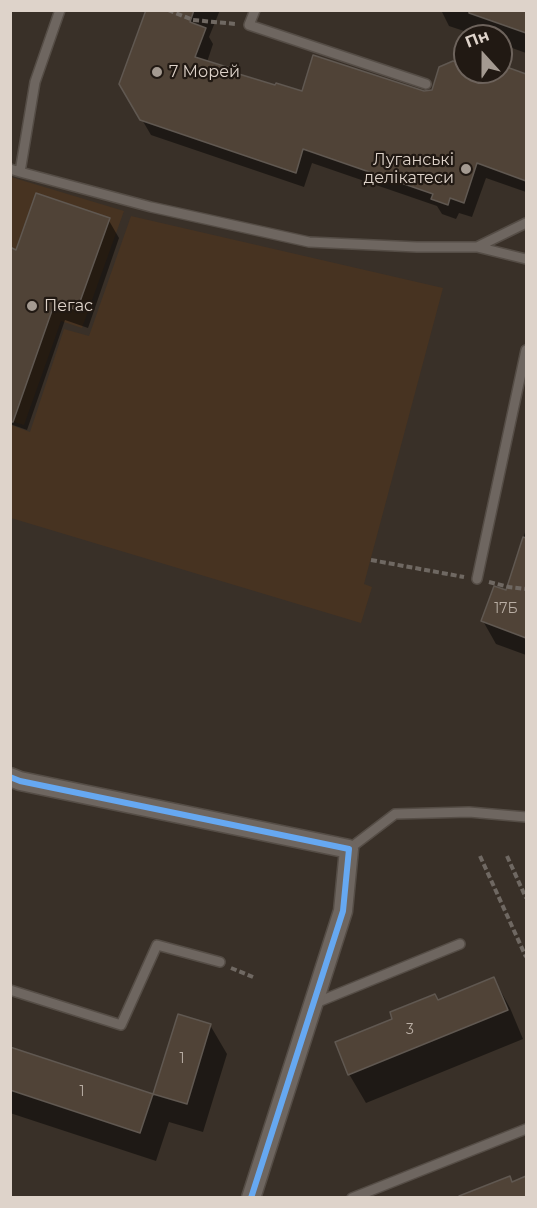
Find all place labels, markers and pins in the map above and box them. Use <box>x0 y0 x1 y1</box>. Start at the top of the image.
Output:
place label: 7 Морей <box>169 62 240 82</box>
marker: 7 Морей <box>150 65 164 79</box>
place label: Луганські делікатеси <box>364 150 454 188</box>
marker: Луганські делікатеси <box>459 162 473 176</box>
place label: Пегас <box>44 296 93 316</box>
marker: Пегас <box>25 299 39 313</box>

